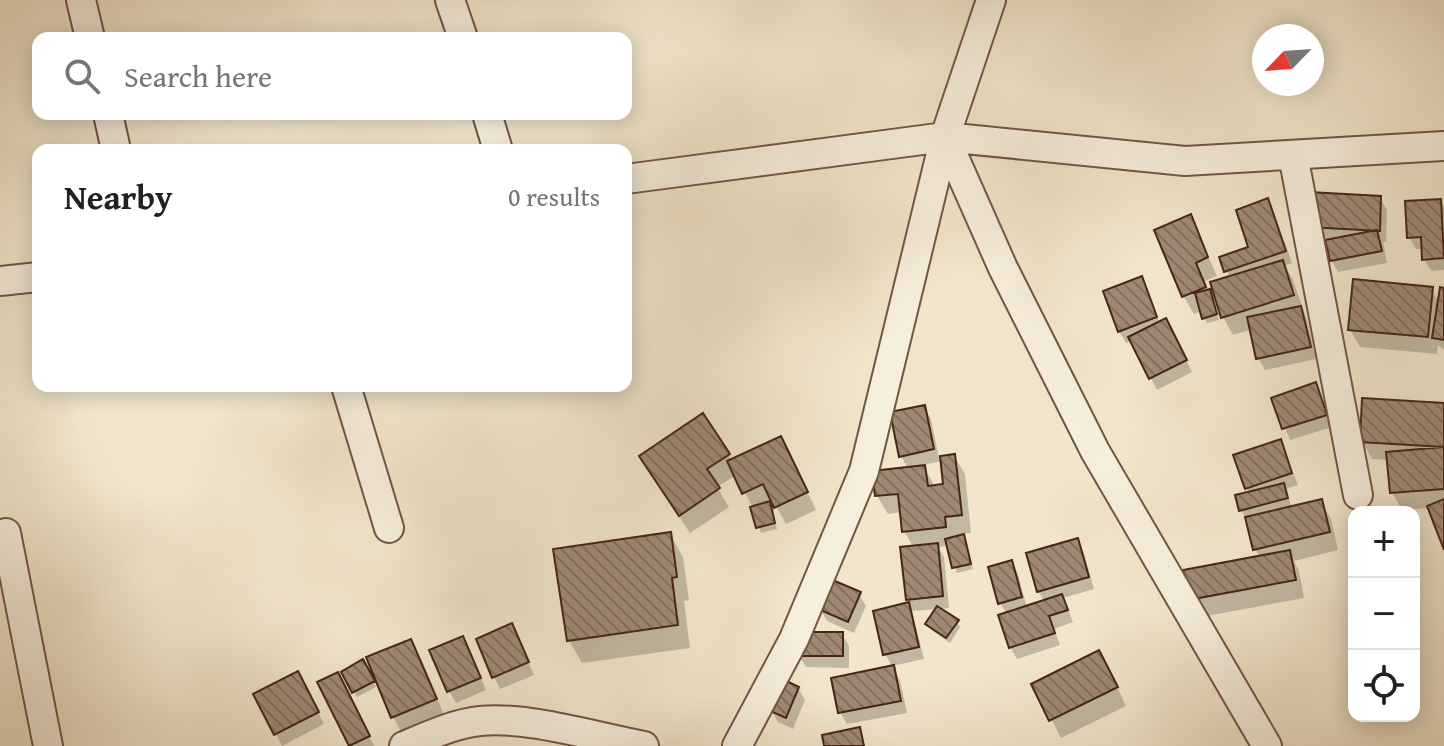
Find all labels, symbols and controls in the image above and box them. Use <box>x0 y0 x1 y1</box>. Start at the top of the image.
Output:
north arrow <box>1252 24 1324 96</box>
search box <box>32 32 632 120</box>
icon: search <box>60 54 104 98</box>
text: Search here <box>124 54 272 98</box>
text: Nearby <box>64 172 173 221</box>
text: 0 results <box>508 177 600 216</box>
map controls <box>1348 506 1420 722</box>
button: + <box>1348 506 1420 578</box>
button: − <box>1348 578 1420 650</box>
button: locate <box>1348 650 1420 722</box>

